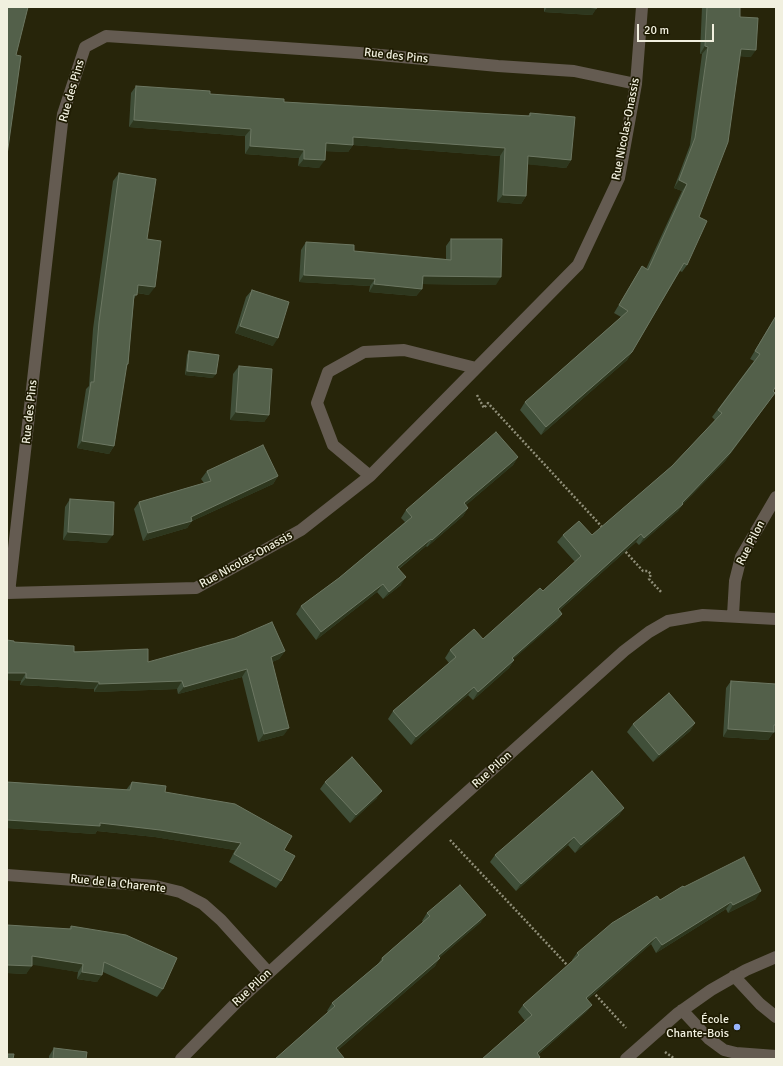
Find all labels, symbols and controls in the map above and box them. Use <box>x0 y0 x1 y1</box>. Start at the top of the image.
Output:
scale bar <box>639 16 716 42</box>
text: 20 m <box>644 23 669 38</box>
street label: Rue des Pins <box>363 45 429 67</box>
street label: Rue des Pins <box>56 58 88 124</box>
street label: Rue Nicolas-Onassis <box>609 77 643 181</box>
street label: Rue des Pins <box>19 379 41 445</box>
street label: Rue Pilon <box>734 518 768 568</box>
street label: Rue Nicolas-Onassis <box>197 528 295 592</box>
street label: Rue Pilon <box>469 748 515 792</box>
street label: Rue de la Charente <box>69 872 167 896</box>
street label: Rue Pilon <box>229 966 275 1010</box>
place label: École Chante-Bois <box>666 1013 729 1041</box>
marker: École Chante-Bois <box>732 1022 742 1032</box>

